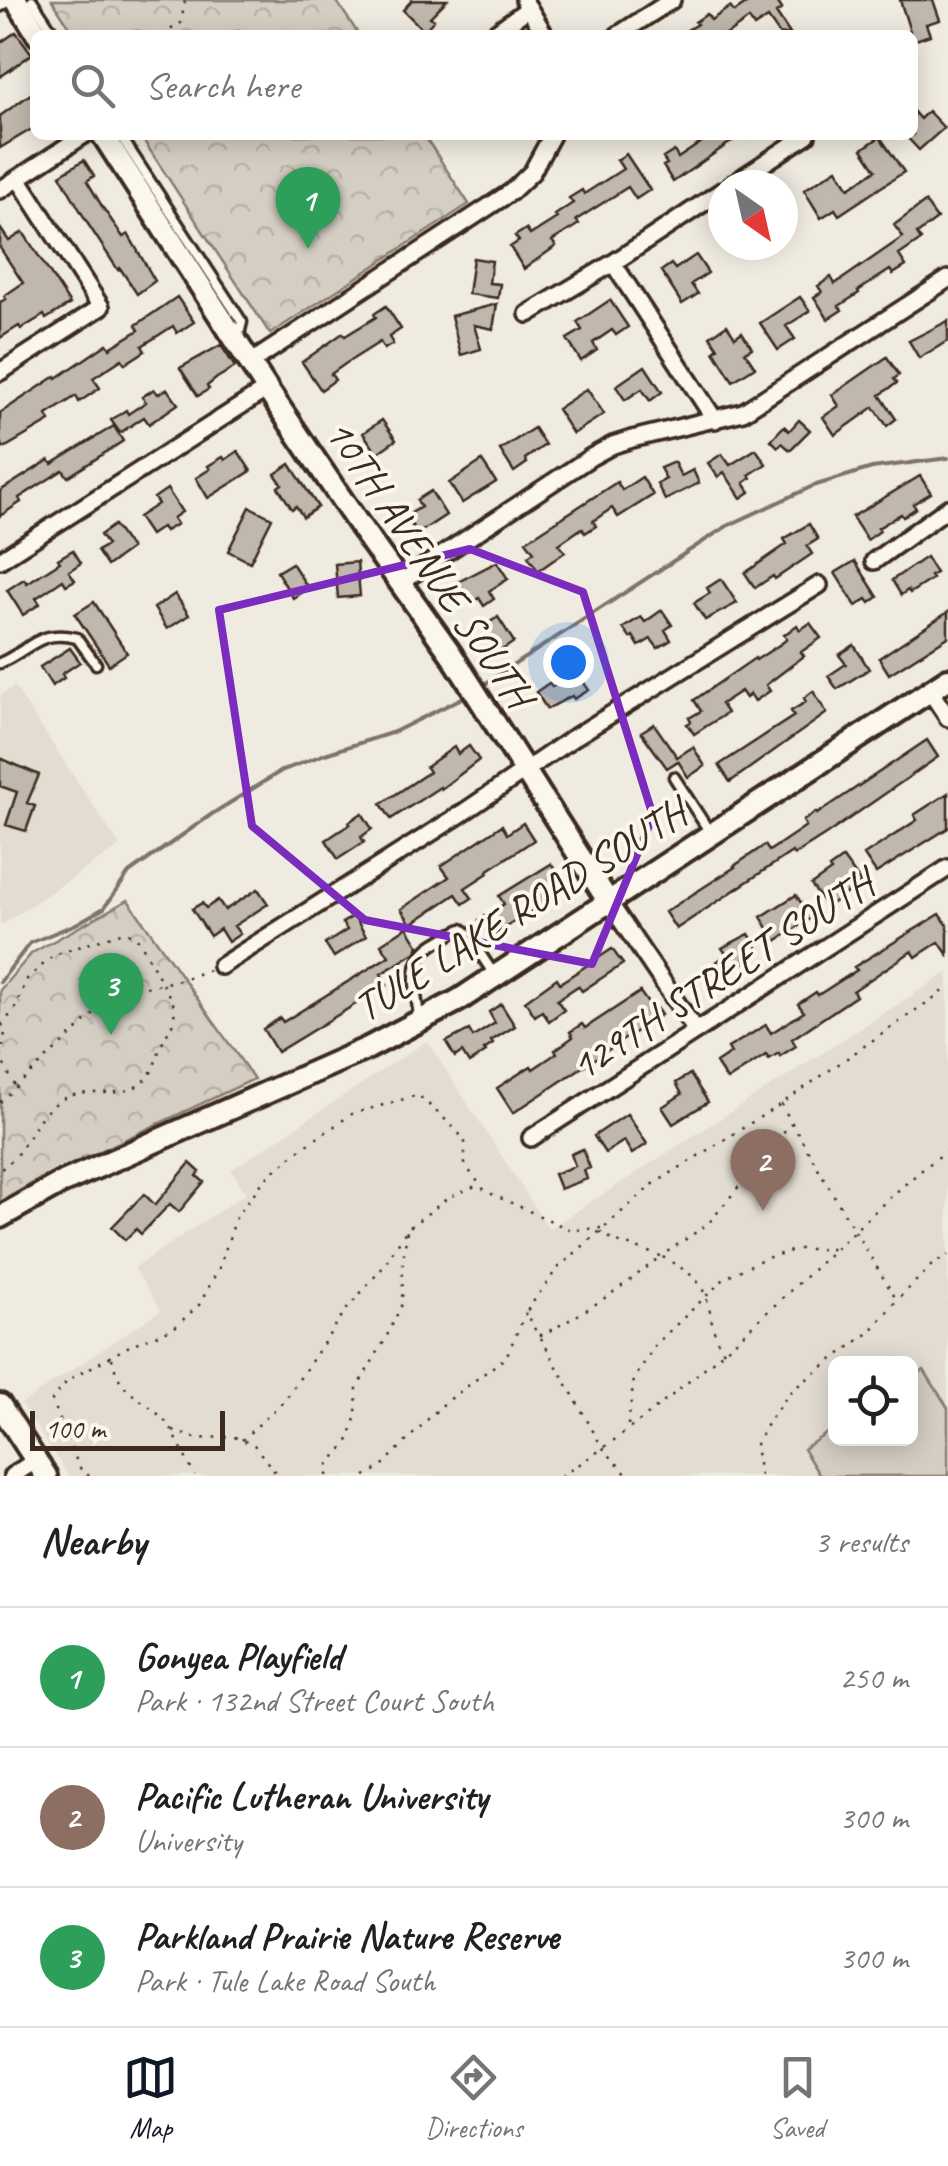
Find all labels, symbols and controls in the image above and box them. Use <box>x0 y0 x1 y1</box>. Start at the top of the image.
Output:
search box <box>30 30 918 140</box>
icon: search <box>65 58 120 113</box>
text: Search here <box>145 62 300 109</box>
pin: 1 <box>276 166 340 249</box>
north arrow <box>708 170 798 260</box>
street label: 10TH AVENUE SOUTH <box>313 409 548 722</box>
your location <box>543 637 594 688</box>
street label: TULE LAKE ROAD SOUTH <box>344 783 701 1034</box>
street label: 129TH STREET SOUTH <box>560 854 889 1093</box>
pin: 3 <box>78 952 144 1035</box>
pin: 2 <box>730 1128 796 1211</box>
map controls <box>828 1356 918 1446</box>
button: locate <box>828 1356 918 1446</box>
scale bar <box>30 1406 225 1450</box>
text: 100 m <box>45 1411 105 1446</box>
text: Nearby <box>40 1515 146 1568</box>
text: 3 results <box>814 1521 908 1562</box>
text: Gonyea Playfield <box>135 1633 342 1680</box>
text: 1 <box>65 1657 80 1698</box>
text: 250 m <box>839 1657 908 1698</box>
text: Park · 132nd Street Court South <box>135 1680 494 1721</box>
text: Pacific Lutheran University <box>135 1773 488 1820</box>
text: 2 <box>65 1797 80 1838</box>
text: 300 m <box>839 1797 908 1838</box>
text: University <box>135 1820 242 1861</box>
text: Parkland Prairie Nature Reserve <box>135 1913 559 1960</box>
text: 3 <box>65 1937 80 1978</box>
text: 300 m <box>839 1937 908 1978</box>
text: Park · Tule Lake Road South <box>135 1960 435 2001</box>
tab: Map <box>123 2050 178 2145</box>
tab: Directions <box>425 2050 523 2145</box>
tab: Saved <box>770 2050 825 2145</box>

